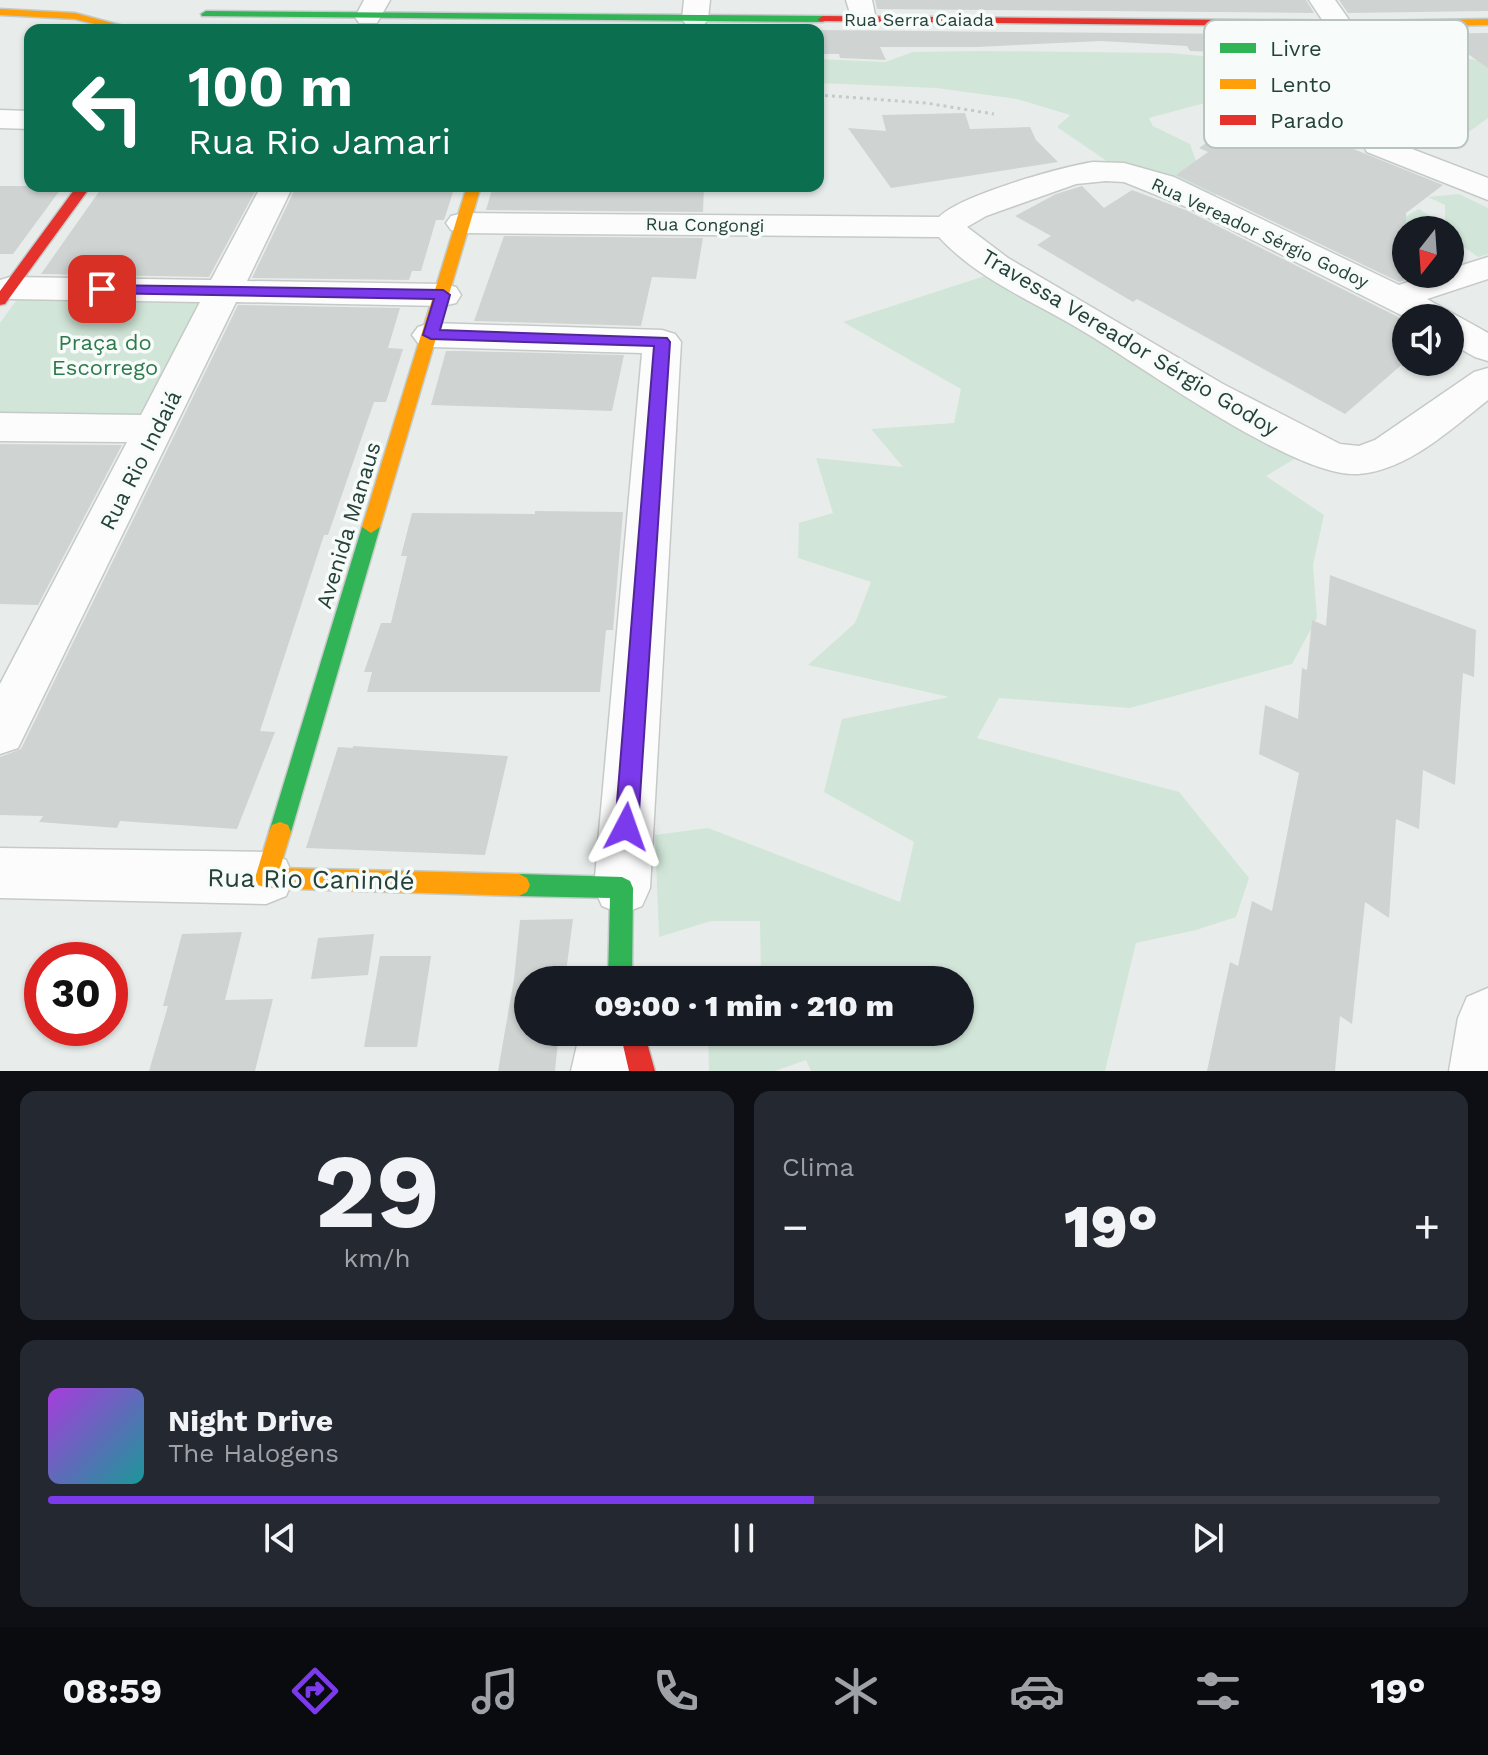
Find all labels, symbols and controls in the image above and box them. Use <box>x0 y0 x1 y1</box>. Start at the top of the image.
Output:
street label: Rua Serra Caiada <box>844 9 994 30</box>
legend <box>1204 20 1468 148</box>
text: Livre <box>1270 36 1322 61</box>
text: 100 m <box>188 54 353 120</box>
icon: left <box>56 56 160 160</box>
text: Lento <box>1270 72 1331 97</box>
text: Parado <box>1270 108 1344 133</box>
text: Rua Rio Jamari <box>188 121 451 163</box>
street label: Rua Vereador Sérgio Godoy <box>1148 173 1373 292</box>
street label: Rua Congongi <box>645 213 765 236</box>
north arrow <box>1392 216 1464 288</box>
map controls <box>1392 216 1464 376</box>
street label: Travessa Vereador Sérgio Godoy <box>977 244 1283 442</box>
pin <box>68 255 136 323</box>
icon: arrive <box>80 267 124 311</box>
button: sound <box>1392 304 1464 376</box>
park label: Praça do Escorrego <box>52 330 158 380</box>
street label: Rua Rio Indaiá <box>95 386 186 534</box>
street label: Avenida Manaus <box>311 439 386 612</box>
position arrow <box>584 785 668 869</box>
street label: Rua Rio Canindé <box>207 862 415 896</box>
speed limit sign: 30 <box>24 942 128 1046</box>
text: 09:00 · 1 min · 210 m <box>594 988 894 1023</box>
text: 29 <box>314 1130 440 1252</box>
text: Clima <box>782 1152 854 1182</box>
text: 19° <box>1064 1191 1158 1262</box>
text: − <box>782 1201 809 1253</box>
text: + <box>1413 1201 1440 1253</box>
text: km/h <box>344 1243 410 1273</box>
text: Night Drive <box>168 1403 333 1438</box>
text: The Halogens <box>168 1438 339 1468</box>
icon: previous <box>258 1516 302 1560</box>
icon: pause <box>722 1516 766 1560</box>
icon: next <box>1186 1516 1230 1560</box>
icon: directions <box>287 1663 343 1719</box>
icon: music <box>467 1663 523 1719</box>
icon: phone <box>648 1663 704 1719</box>
icon: climate <box>828 1663 884 1719</box>
icon: car <box>1009 1663 1065 1719</box>
icon: filters <box>1190 1663 1246 1719</box>
text: 08:59 <box>62 1670 162 1712</box>
text: 19° <box>1370 1670 1426 1712</box>

